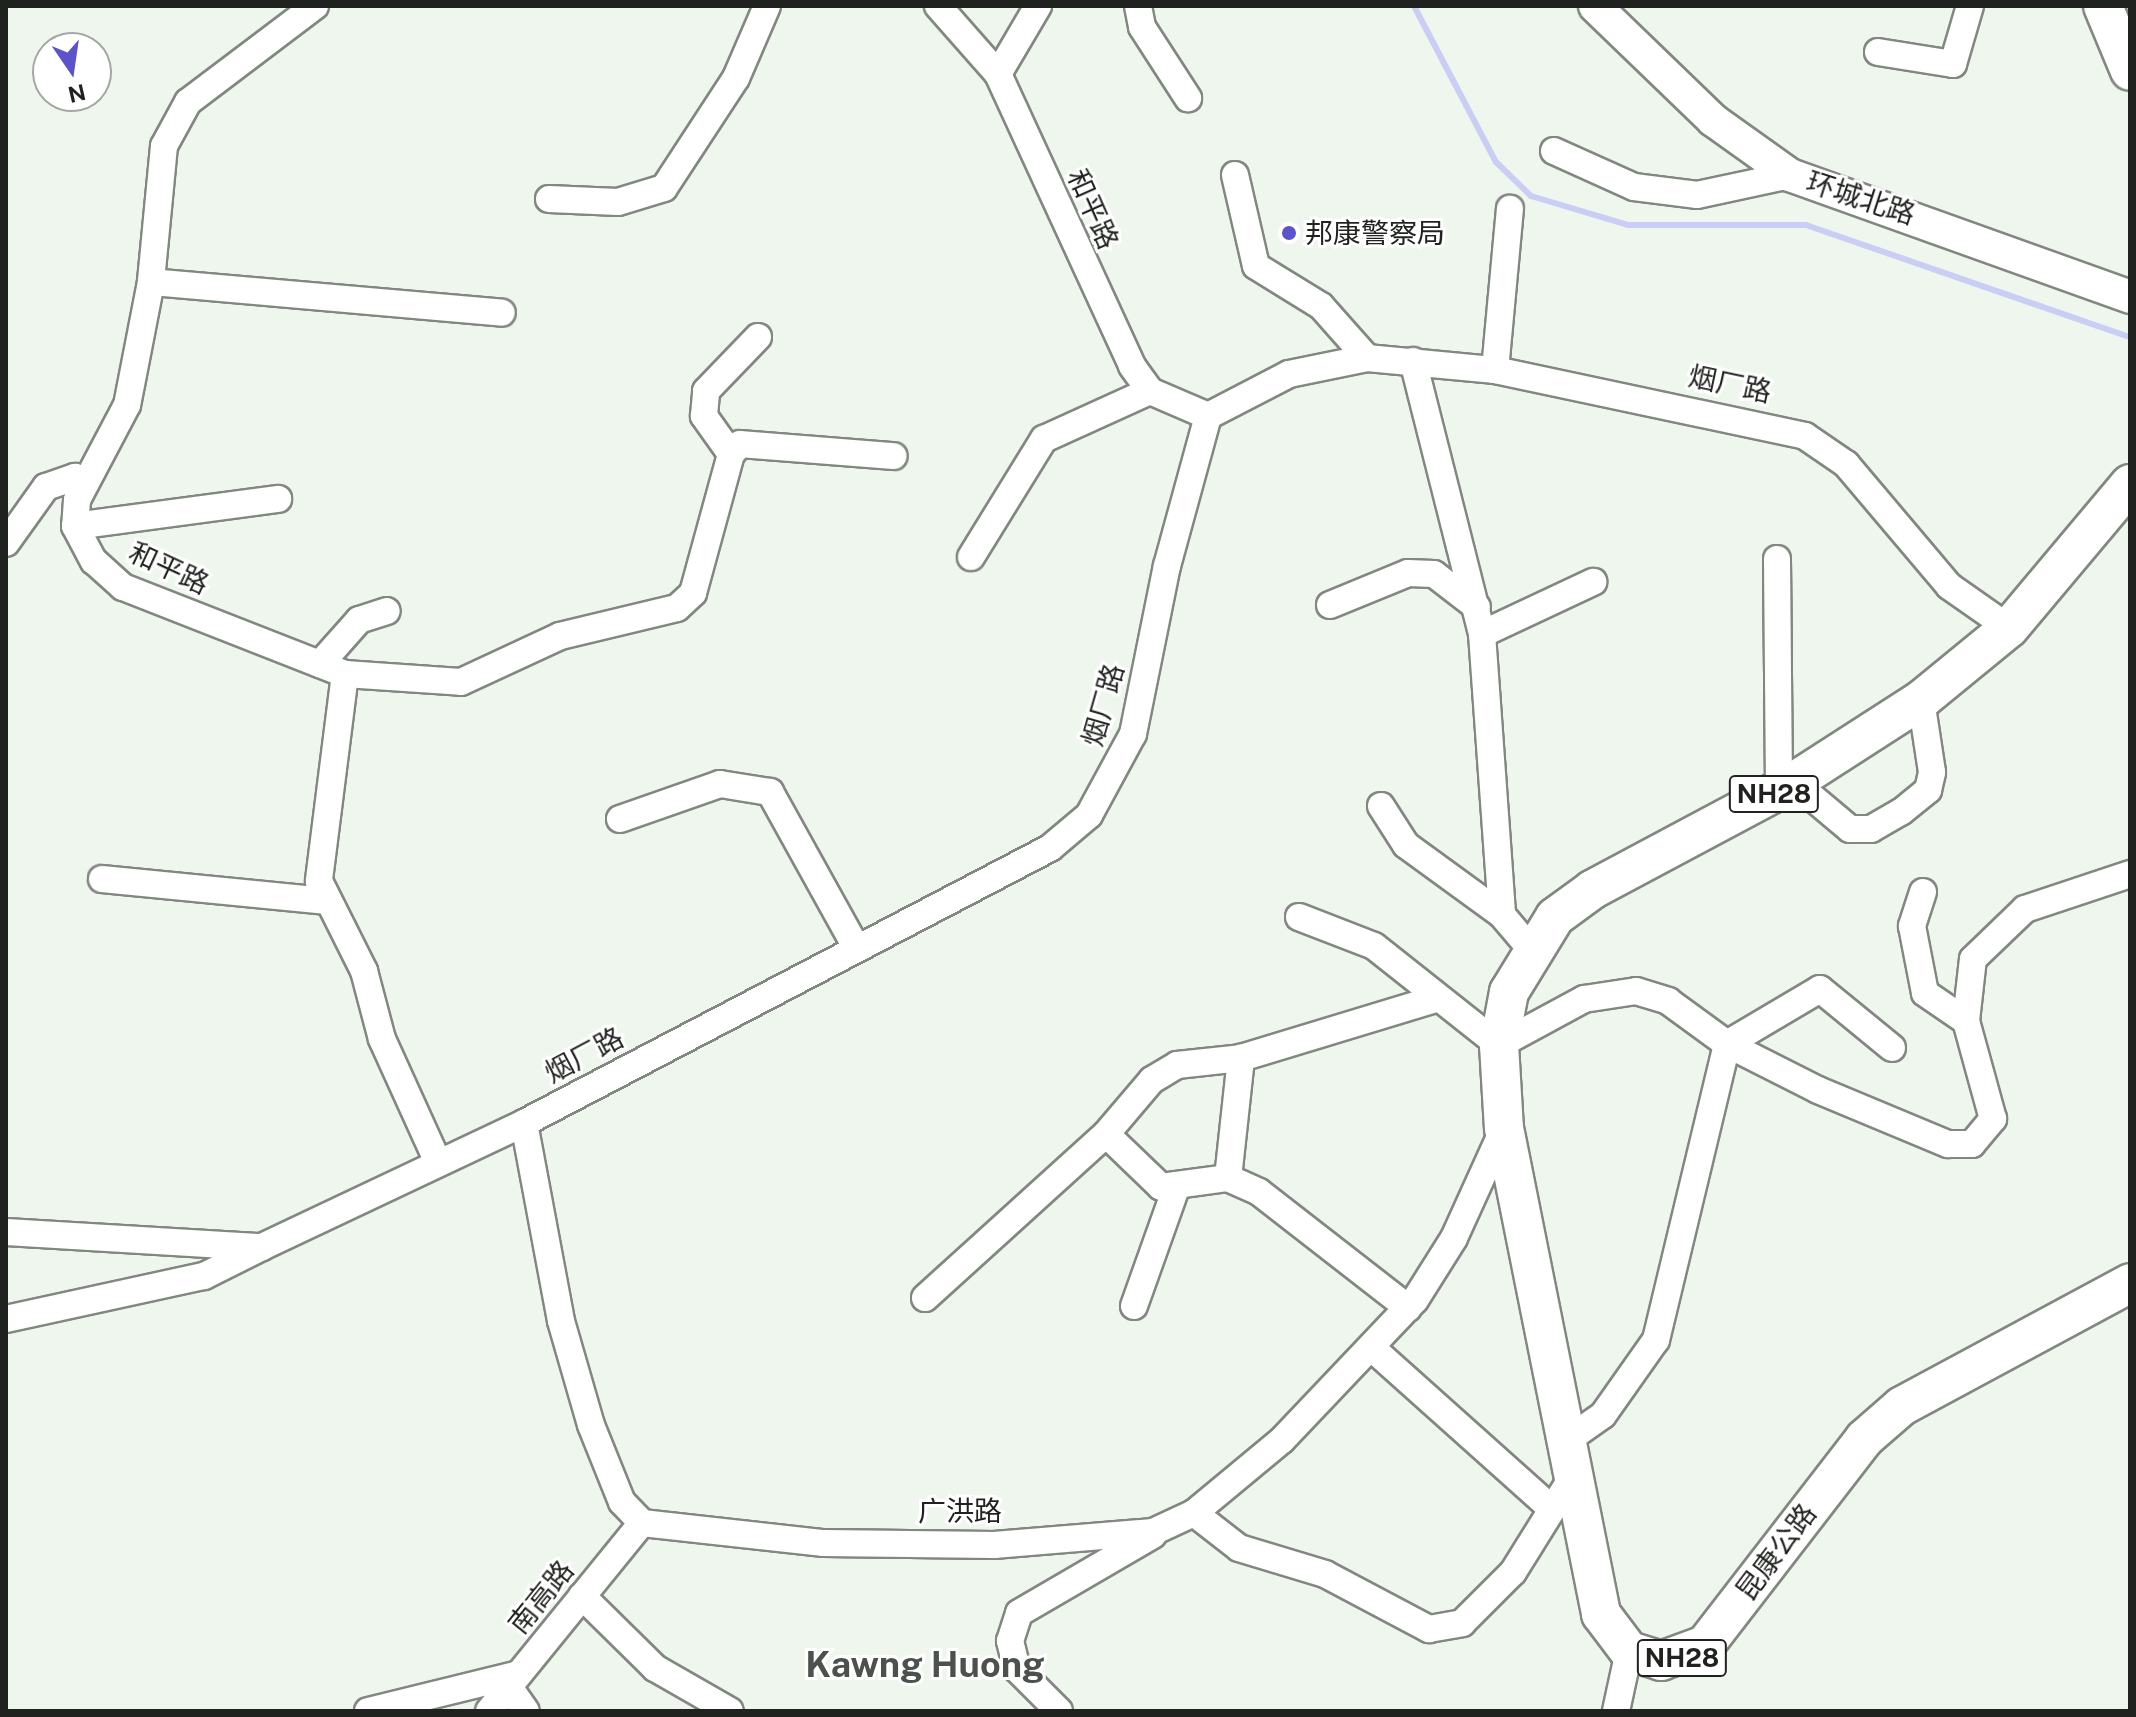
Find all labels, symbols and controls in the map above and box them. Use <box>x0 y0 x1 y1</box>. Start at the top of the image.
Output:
north arrow <box>32 32 112 112</box>
text: N <box>66 79 88 108</box>
street label: 和平路 <box>1061 164 1125 254</box>
street label: 环城北路 <box>1803 165 1919 231</box>
place label: 邦康警察局 <box>1305 216 1445 250</box>
marker: 邦康警察局 <box>1280 224 1298 242</box>
street label: 烟厂路 <box>1685 359 1775 409</box>
street label: 和平路 <box>124 535 214 601</box>
street label: 烟厂路 <box>1075 660 1131 750</box>
road number: NH28 <box>1728 772 1820 816</box>
street label: 烟厂路 <box>539 1020 629 1090</box>
street label: 广洪路 <box>918 1494 1002 1528</box>
street label: 昆康公路 <box>1729 1497 1823 1607</box>
street label: 南高路 <box>502 1554 580 1640</box>
road number: NH28 <box>1636 1636 1728 1680</box>
district label: Kawng Huong <box>805 1643 1045 1687</box>

